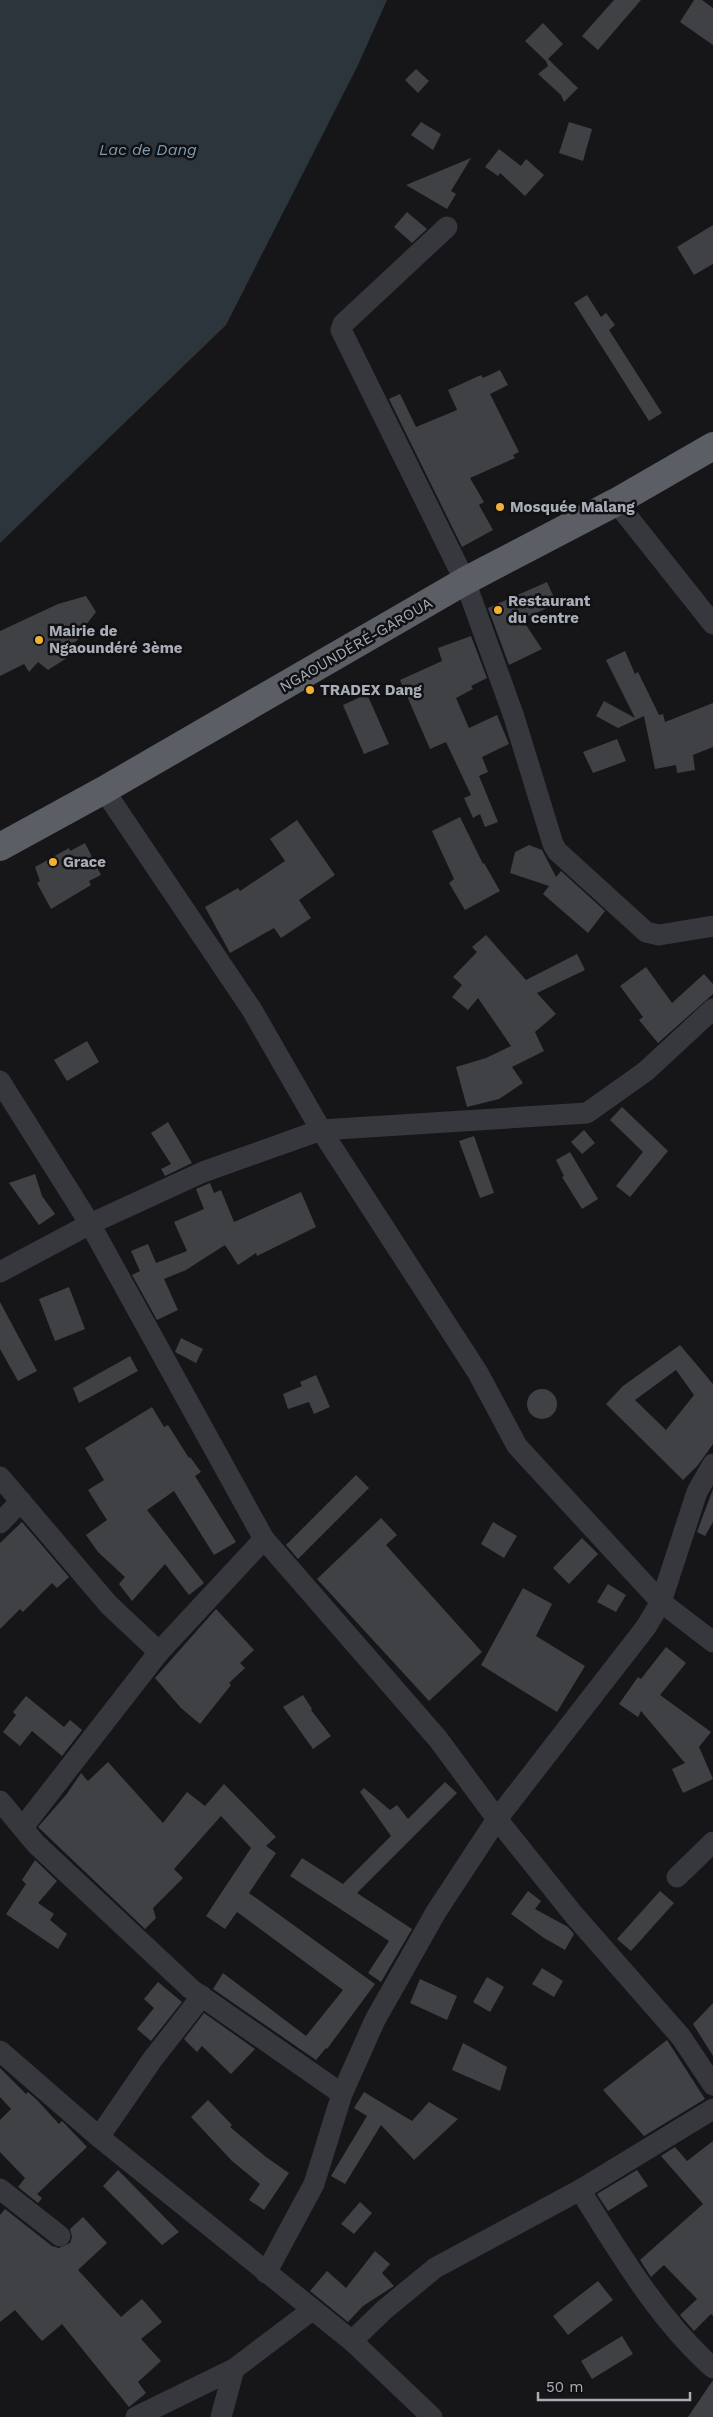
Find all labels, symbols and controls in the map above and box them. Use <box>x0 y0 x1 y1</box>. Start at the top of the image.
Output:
water label: Lac de Dang <box>99 140 197 159</box>
place label: Mosquée Malang <box>510 498 635 516</box>
marker: Mosquée Malang <box>494 501 506 513</box>
place label: Restaurant du centre <box>508 592 591 627</box>
street label: NGAOUNDÉRÉ-GAROUA <box>277 594 436 696</box>
marker: Restaurant du centre <box>492 604 504 616</box>
place label: Mairie de Ngaoundéré 3ème <box>49 622 183 657</box>
marker: Mairie de Ngaoundéré 3ème <box>33 634 45 646</box>
place label: TRADEX Dang <box>320 681 422 699</box>
marker: TRADEX Dang <box>304 684 316 696</box>
place label: Grace <box>63 853 106 871</box>
marker: Grace <box>47 856 59 868</box>
scale bar <box>538 2370 690 2402</box>
text: 50 m <box>546 2378 583 2396</box>

